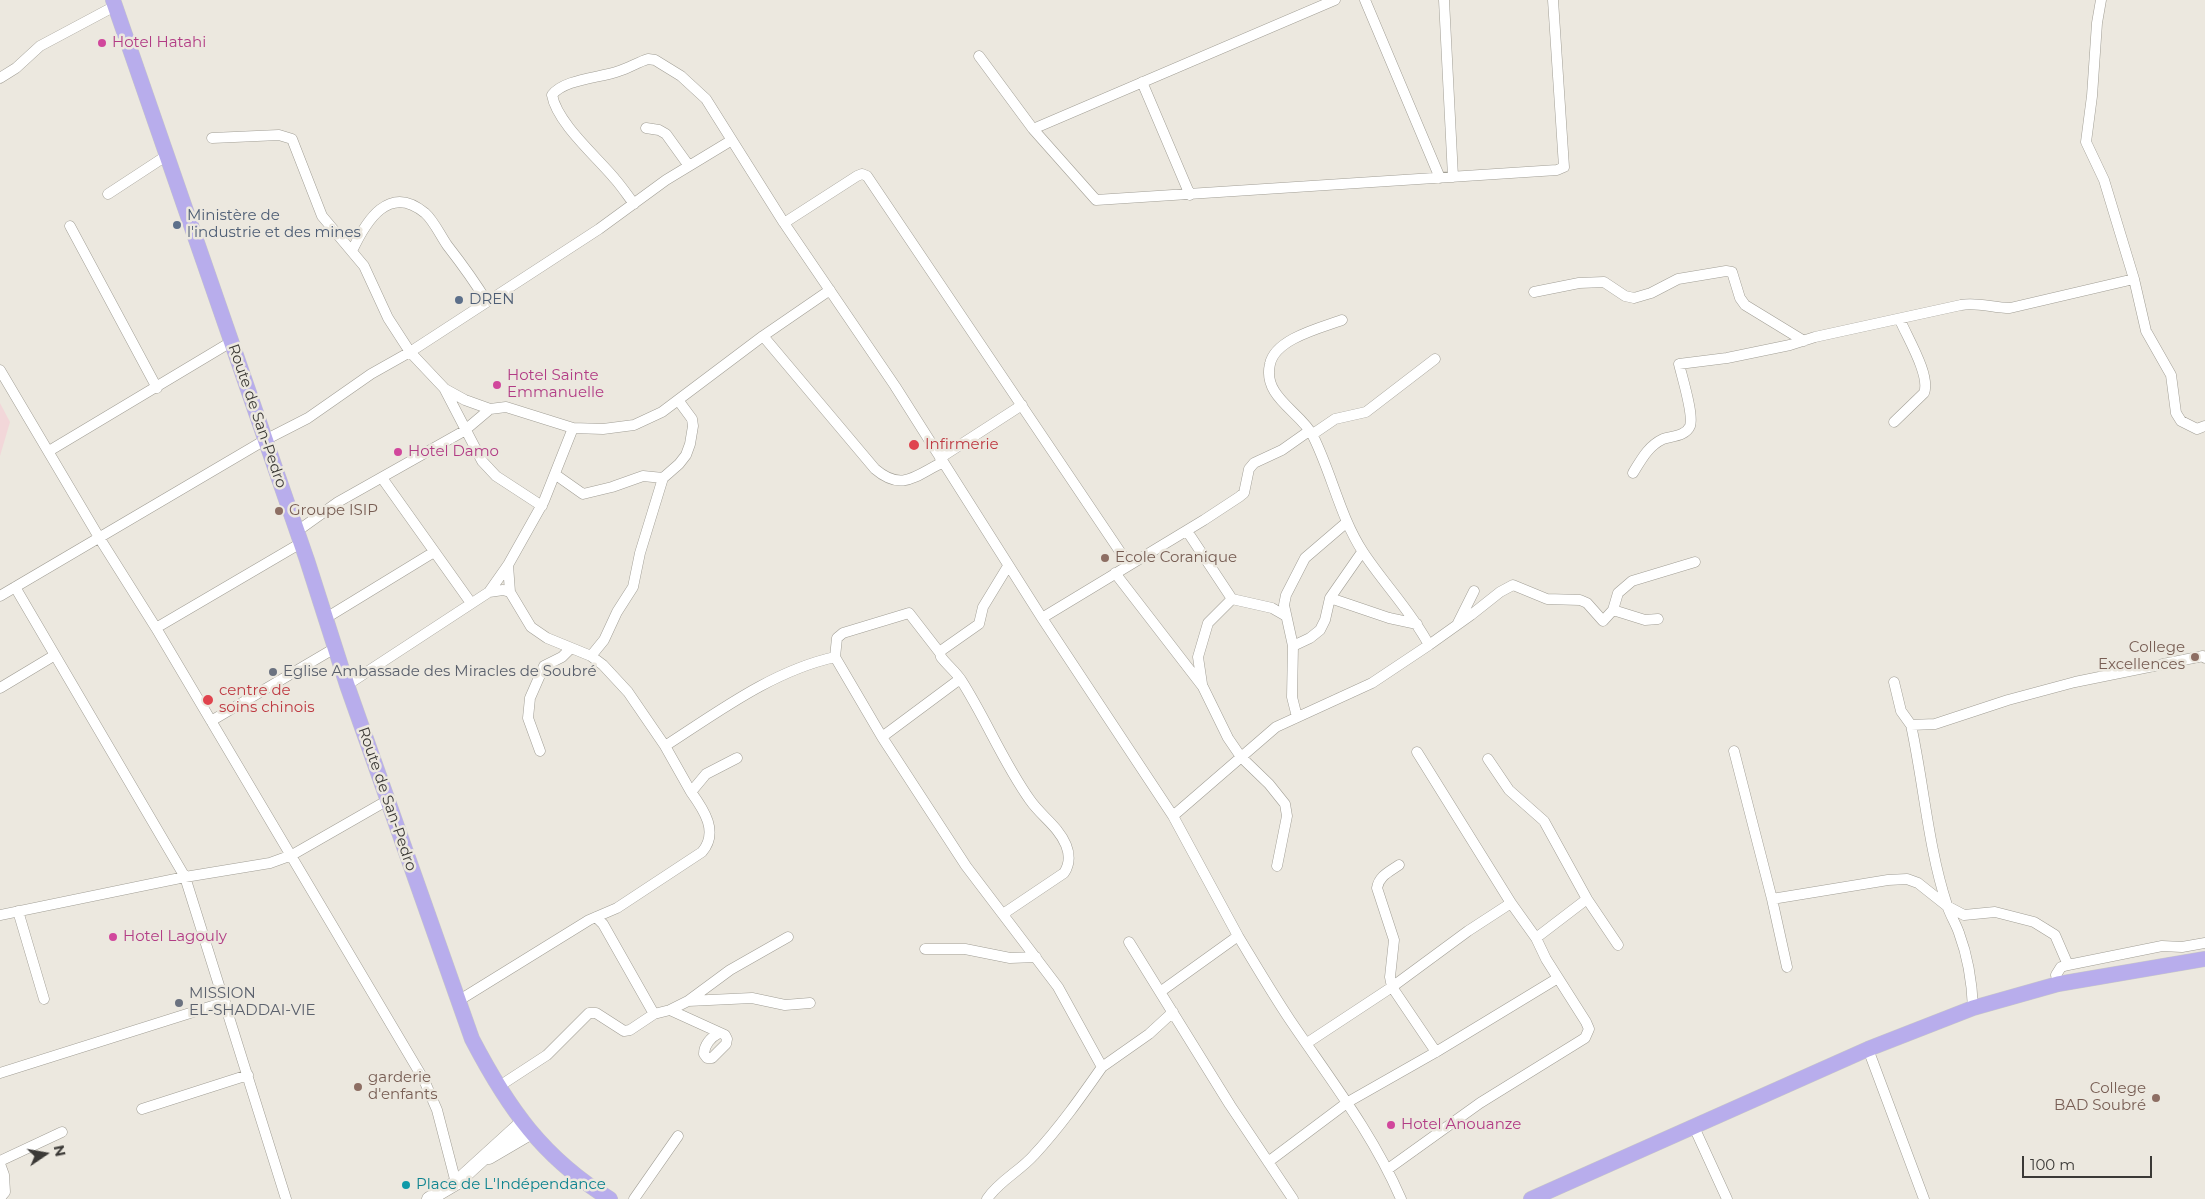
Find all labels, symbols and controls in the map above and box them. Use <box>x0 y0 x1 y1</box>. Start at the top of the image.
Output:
place label: Hotel Hatahi <box>112 34 206 52</box>
marker: Hotel Hatahi <box>96 37 108 49</box>
place label: Ministère de l'industrie et des mines <box>187 207 361 242</box>
marker: Ministère de l'industrie et des mines <box>171 219 183 231</box>
place label: DREN <box>469 291 514 309</box>
marker: DREN <box>453 294 465 306</box>
street label: Route de San-Pedro <box>224 342 290 490</box>
place label: Hotel Sainte Emmanuelle <box>507 367 604 402</box>
marker: Hotel Sainte Emmanuelle <box>491 379 503 391</box>
place label: Infirmerie <box>925 436 999 454</box>
marker: Infirmerie <box>907 438 921 452</box>
place label: Hotel Damo <box>408 443 499 461</box>
marker: Hotel Damo <box>392 446 404 458</box>
place label: Groupe ISIP <box>289 502 378 520</box>
marker: Groupe ISIP <box>273 505 285 517</box>
place label: Ecole Coranique <box>1115 549 1237 567</box>
marker: Ecole Coranique <box>1099 552 1111 564</box>
place label: College Excellences <box>2098 639 2185 674</box>
marker: College Excellences <box>2189 651 2201 663</box>
place label: Eglise Ambassade des Miracles de Soubré <box>283 663 597 681</box>
marker: Eglise Ambassade des Miracles de Soubré <box>267 666 279 678</box>
place label: centre de soins chinois <box>219 682 315 717</box>
marker: centre de soins chinois <box>201 693 215 707</box>
street label: Route de San-Pedro <box>354 725 420 873</box>
place label: Hotel Lagouly <box>123 928 227 946</box>
marker: Hotel Lagouly <box>107 931 119 943</box>
place label: MISSION EL-SHADDAI-VIE <box>189 985 315 1020</box>
marker: MISSION EL-SHADDAI-VIE <box>173 997 185 1009</box>
place label: garderie d'enfants <box>368 1069 438 1104</box>
place label: College BAD Soubré <box>2054 1080 2146 1115</box>
marker: garderie d'enfants <box>352 1081 364 1093</box>
marker: College BAD Soubré <box>2150 1092 2162 1104</box>
place label: Hotel Anouanze <box>1401 1116 1521 1134</box>
marker: Hotel Anouanze <box>1385 1119 1397 1131</box>
north arrow <box>20 1129 70 1179</box>
text: N <box>50 1143 70 1158</box>
scale bar <box>2025 1146 2155 1178</box>
text: 100 m <box>2030 1155 2075 1174</box>
place label: Place de L'Indépendance <box>416 1176 606 1194</box>
marker: Place de L'Indépendance <box>400 1179 412 1191</box>

